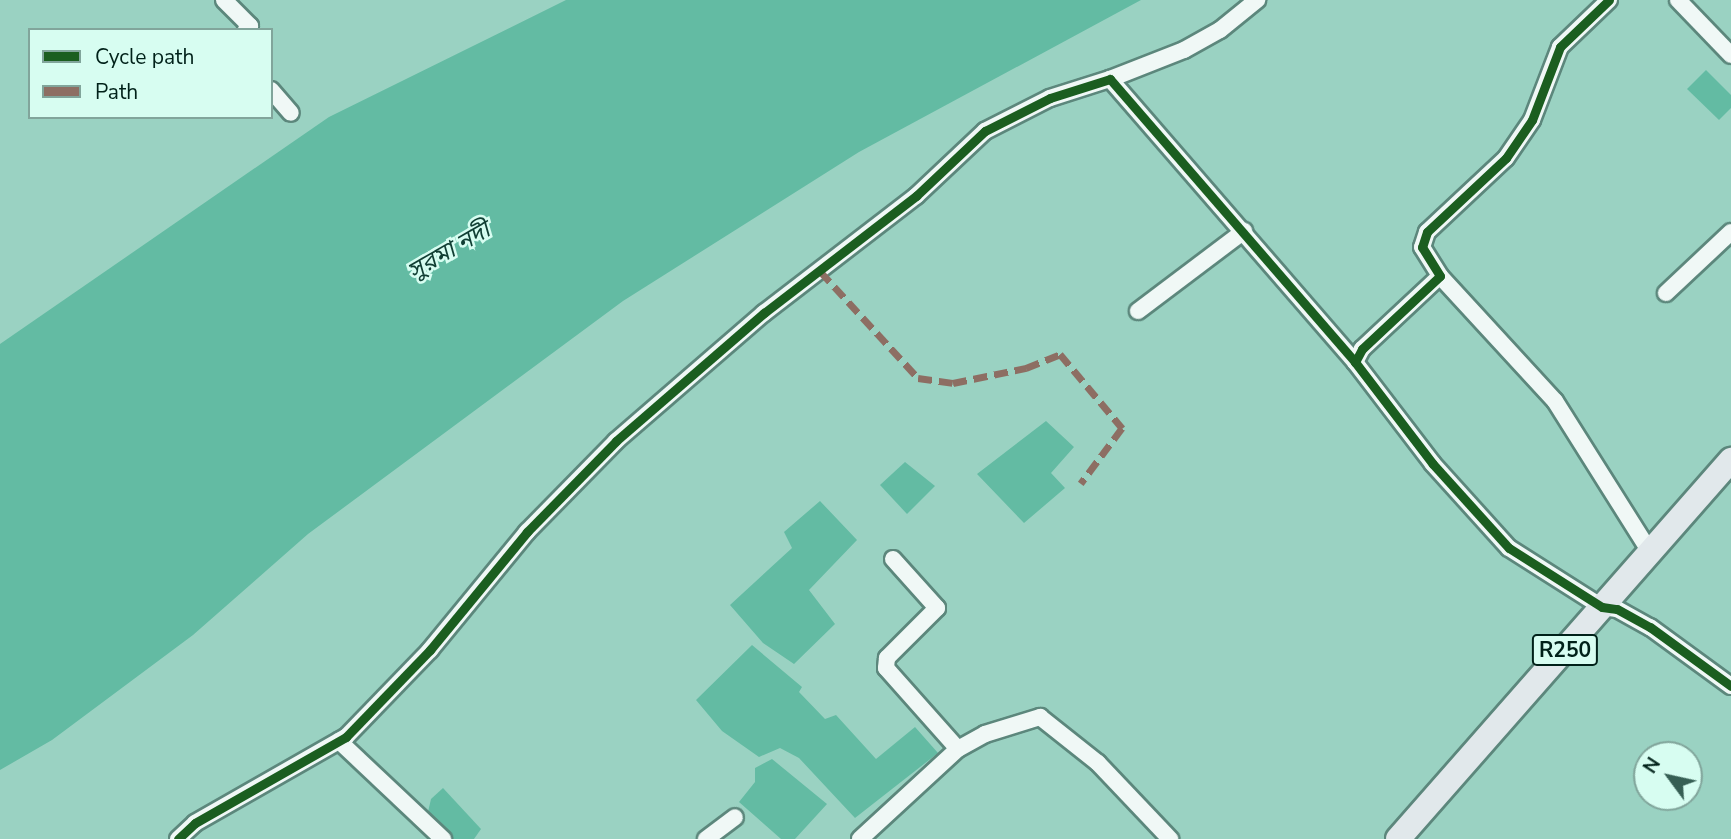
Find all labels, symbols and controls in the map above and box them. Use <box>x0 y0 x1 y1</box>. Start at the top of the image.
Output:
legend <box>28 28 273 119</box>
text: Cycle path <box>95 43 194 71</box>
text: Path <box>95 78 138 106</box>
water label: সুরমা নদী <box>403 216 495 286</box>
road number: R250 <box>1532 632 1598 668</box>
north arrow <box>1633 741 1703 811</box>
text: N <box>1637 753 1667 779</box>

